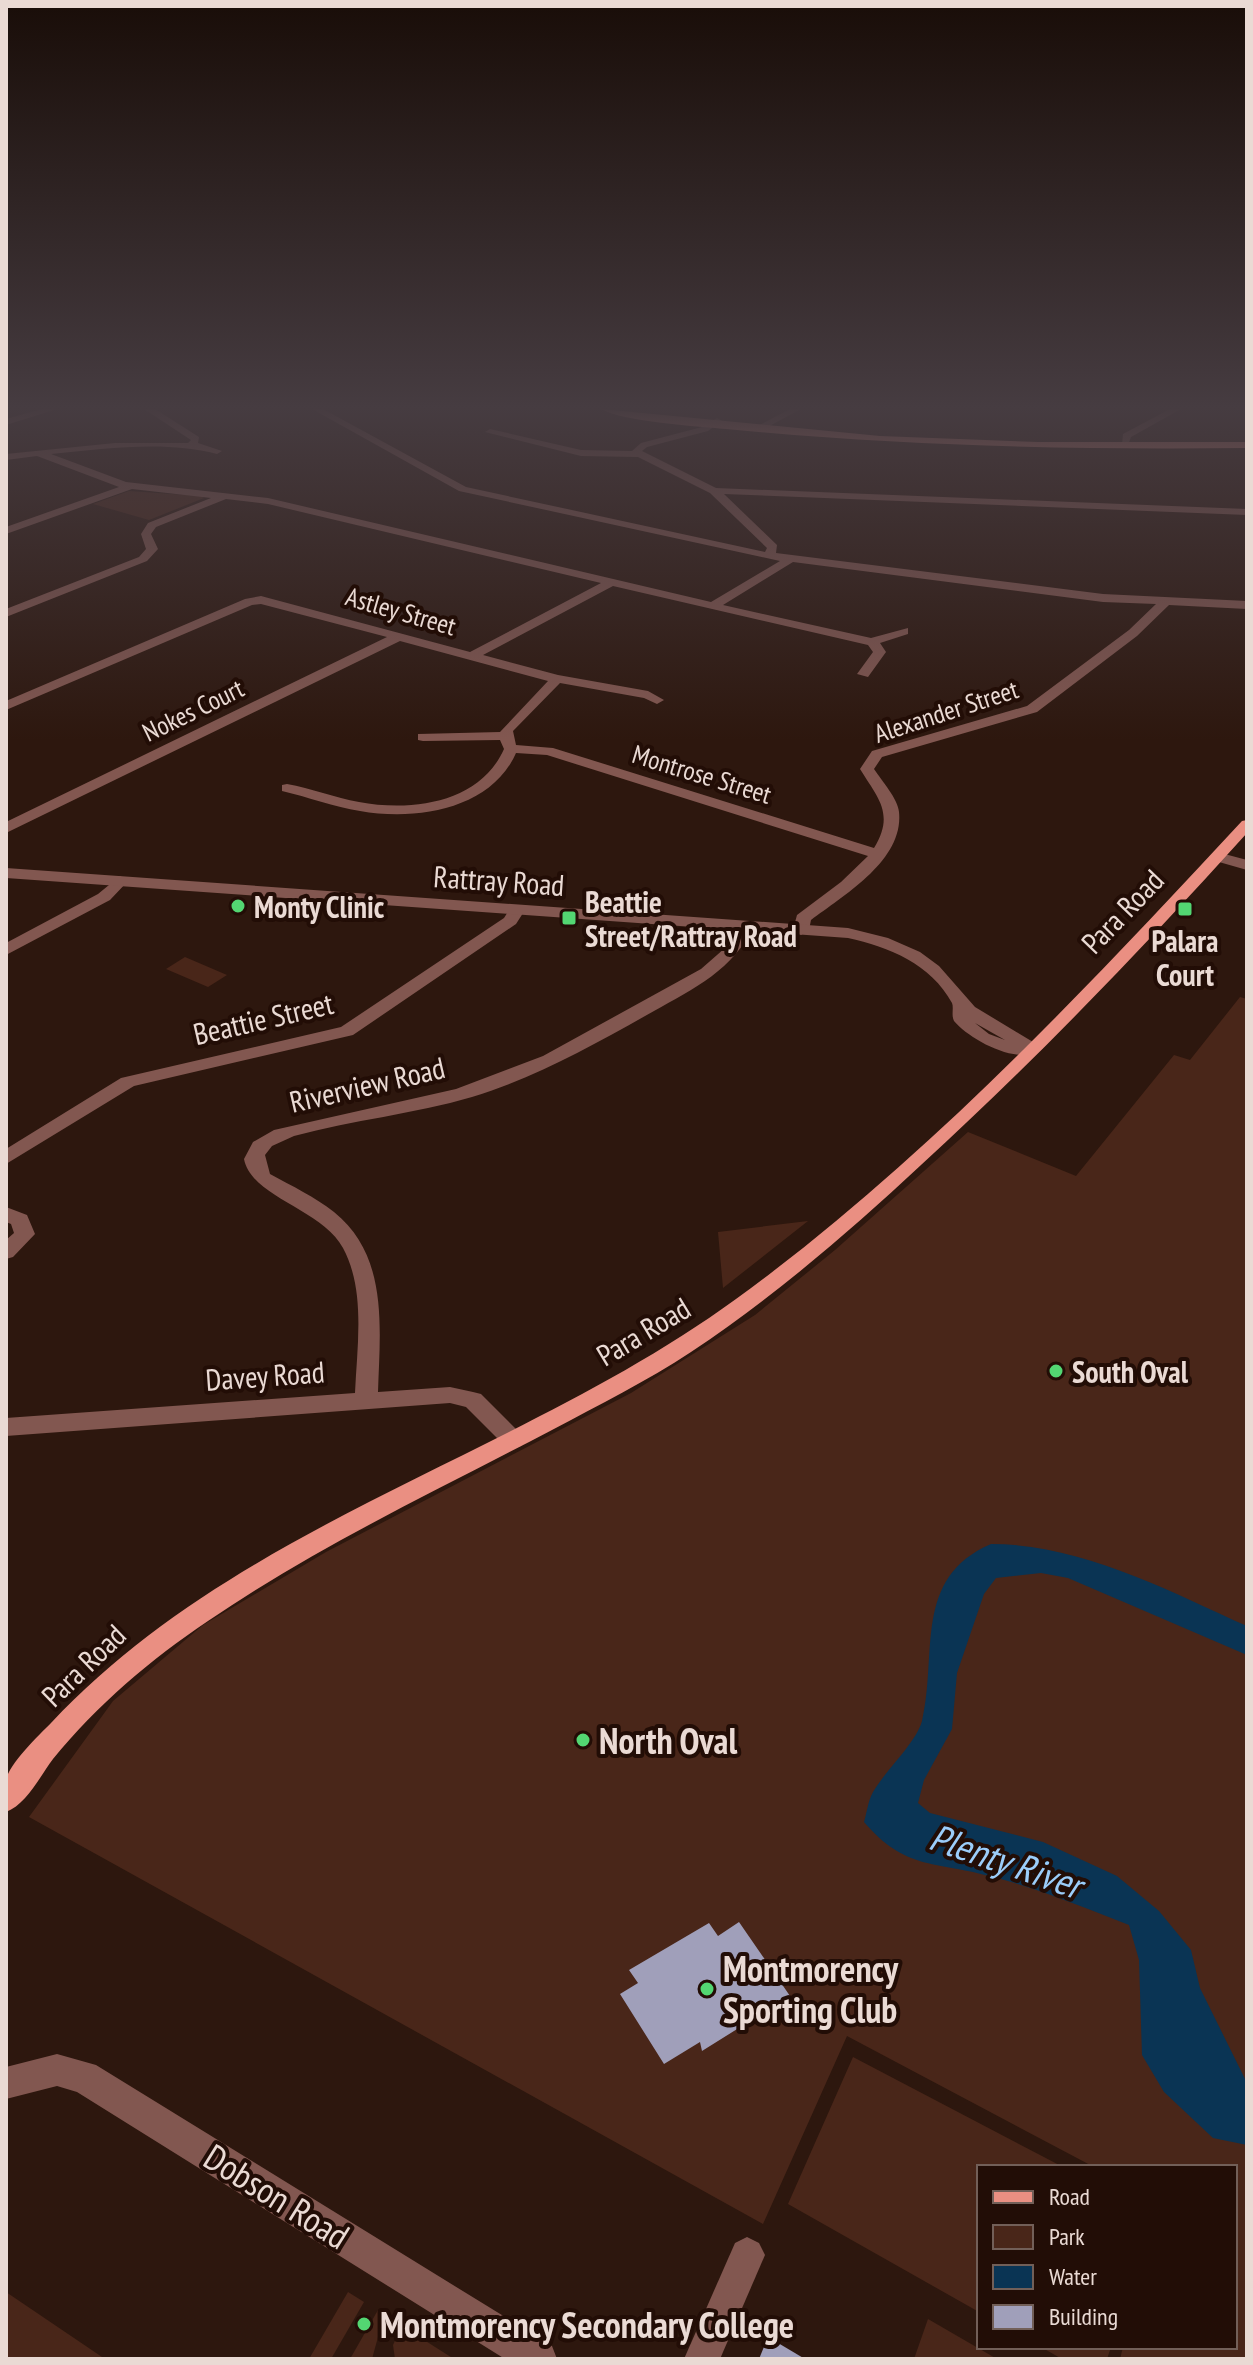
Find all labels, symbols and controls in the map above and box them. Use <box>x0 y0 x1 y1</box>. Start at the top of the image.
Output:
street label: Astley Street <box>342 580 460 642</box>
street label: Nokes Court <box>137 671 249 749</box>
street label: Alexander Street <box>870 672 1022 750</box>
street label: Montrose Street <box>629 737 775 811</box>
street label: Rattray Road <box>432 856 566 904</box>
street label: Para Road <box>1072 861 1172 961</box>
place label: Beattie Street/Rattray Road <box>585 882 797 955</box>
place label: Monty Clinic <box>254 887 385 926</box>
marker: Monty Clinic <box>229 897 247 915</box>
marker: Palara Court <box>1176 900 1194 918</box>
marker: Beattie Street/Rattray Road <box>560 909 578 927</box>
place label: Palara Court <box>1152 921 1218 994</box>
street label: Beattie Street <box>189 983 337 1053</box>
street label: Riverview Road <box>286 1047 448 1121</box>
street label: Para Road <box>589 1288 697 1374</box>
street label: Davey Road <box>204 1351 326 1399</box>
place label: South Oval <box>1072 1352 1189 1391</box>
marker: South Oval <box>1047 1362 1065 1380</box>
street label: Para Road <box>33 1615 133 1715</box>
place label: North Oval <box>599 1717 737 1764</box>
marker: North Oval <box>574 1731 592 1749</box>
water label: Plenty River <box>924 1811 1093 1910</box>
place label: Montmorency Sporting Club <box>723 1945 899 2033</box>
marker: Montmorency Sporting Club <box>698 1980 716 1998</box>
street label: Dobson Road <box>196 2133 358 2259</box>
legend <box>977 2165 1237 2349</box>
text: Road <box>1049 2181 1090 2212</box>
text: Park <box>1049 2221 1085 2252</box>
text: Water <box>1049 2261 1097 2292</box>
place label: Montmorency Secondary College <box>380 2301 794 2348</box>
text: Building <box>1049 2301 1118 2332</box>
marker: Montmorency Secondary College <box>355 2315 373 2333</box>

